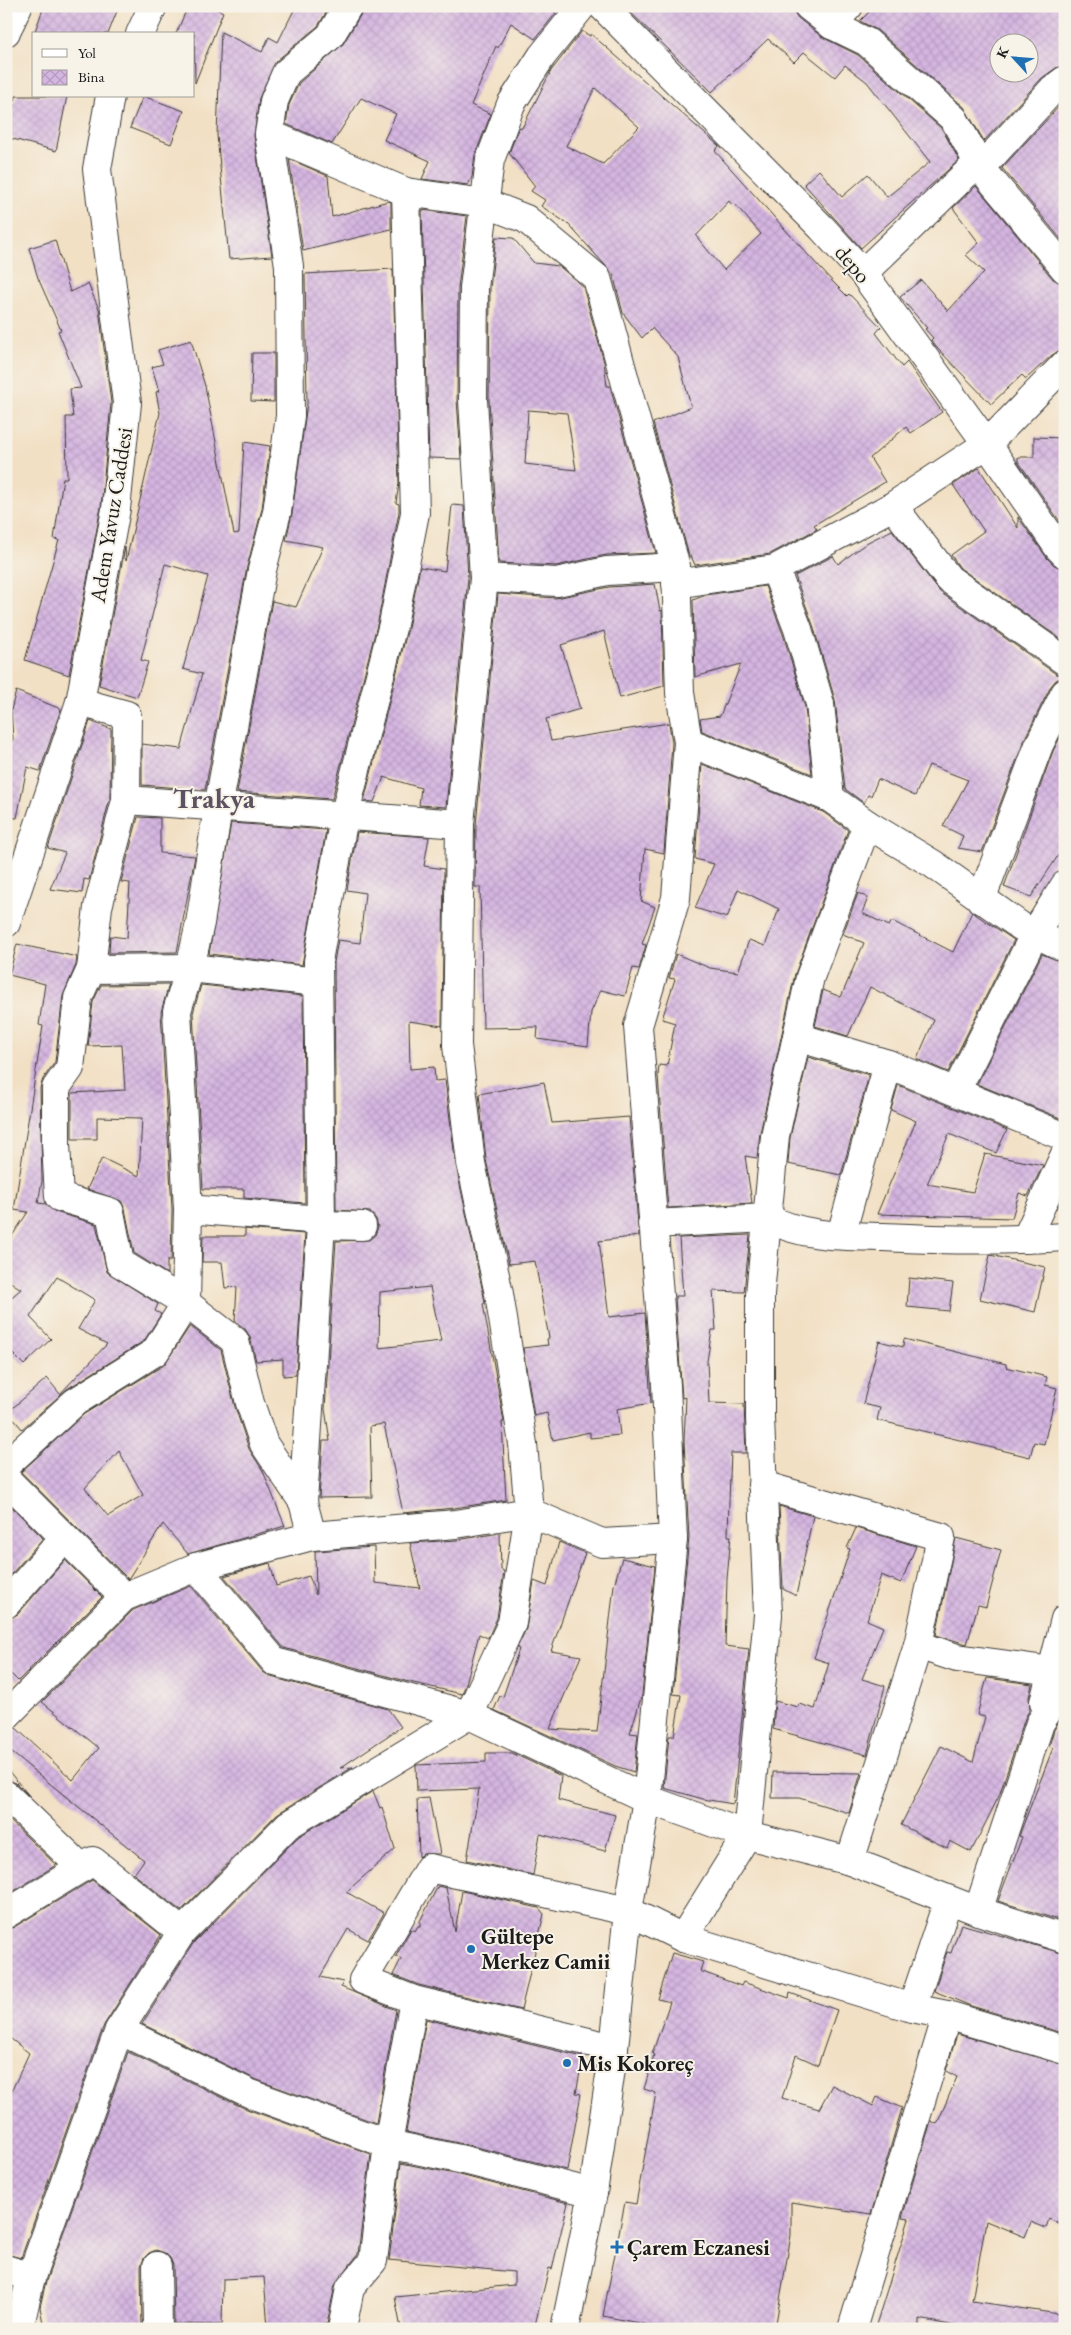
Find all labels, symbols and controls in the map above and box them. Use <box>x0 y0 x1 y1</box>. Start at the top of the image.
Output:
legend <box>32 32 195 98</box>
north arrow <box>988 32 1038 82</box>
text: Yol <box>78 43 96 62</box>
text: K <box>992 43 1013 61</box>
text: Bina <box>78 67 104 86</box>
street label: depo <box>828 239 878 289</box>
street label: Adem Yavuz Caddesi <box>83 425 139 606</box>
district label: Trakya <box>173 780 256 816</box>
place label: Gültepe Merkez Camii <box>481 1922 611 1976</box>
marker: Gültepe Merkez Camii <box>465 1943 477 1955</box>
place label: Mis Kokoreç <box>577 2049 694 2078</box>
marker: Mis Kokoreç <box>561 2057 573 2069</box>
place label: Çarem Eczanesi <box>627 2233 770 2262</box>
marker: Çarem Eczanesi <box>611 2241 623 2253</box>

